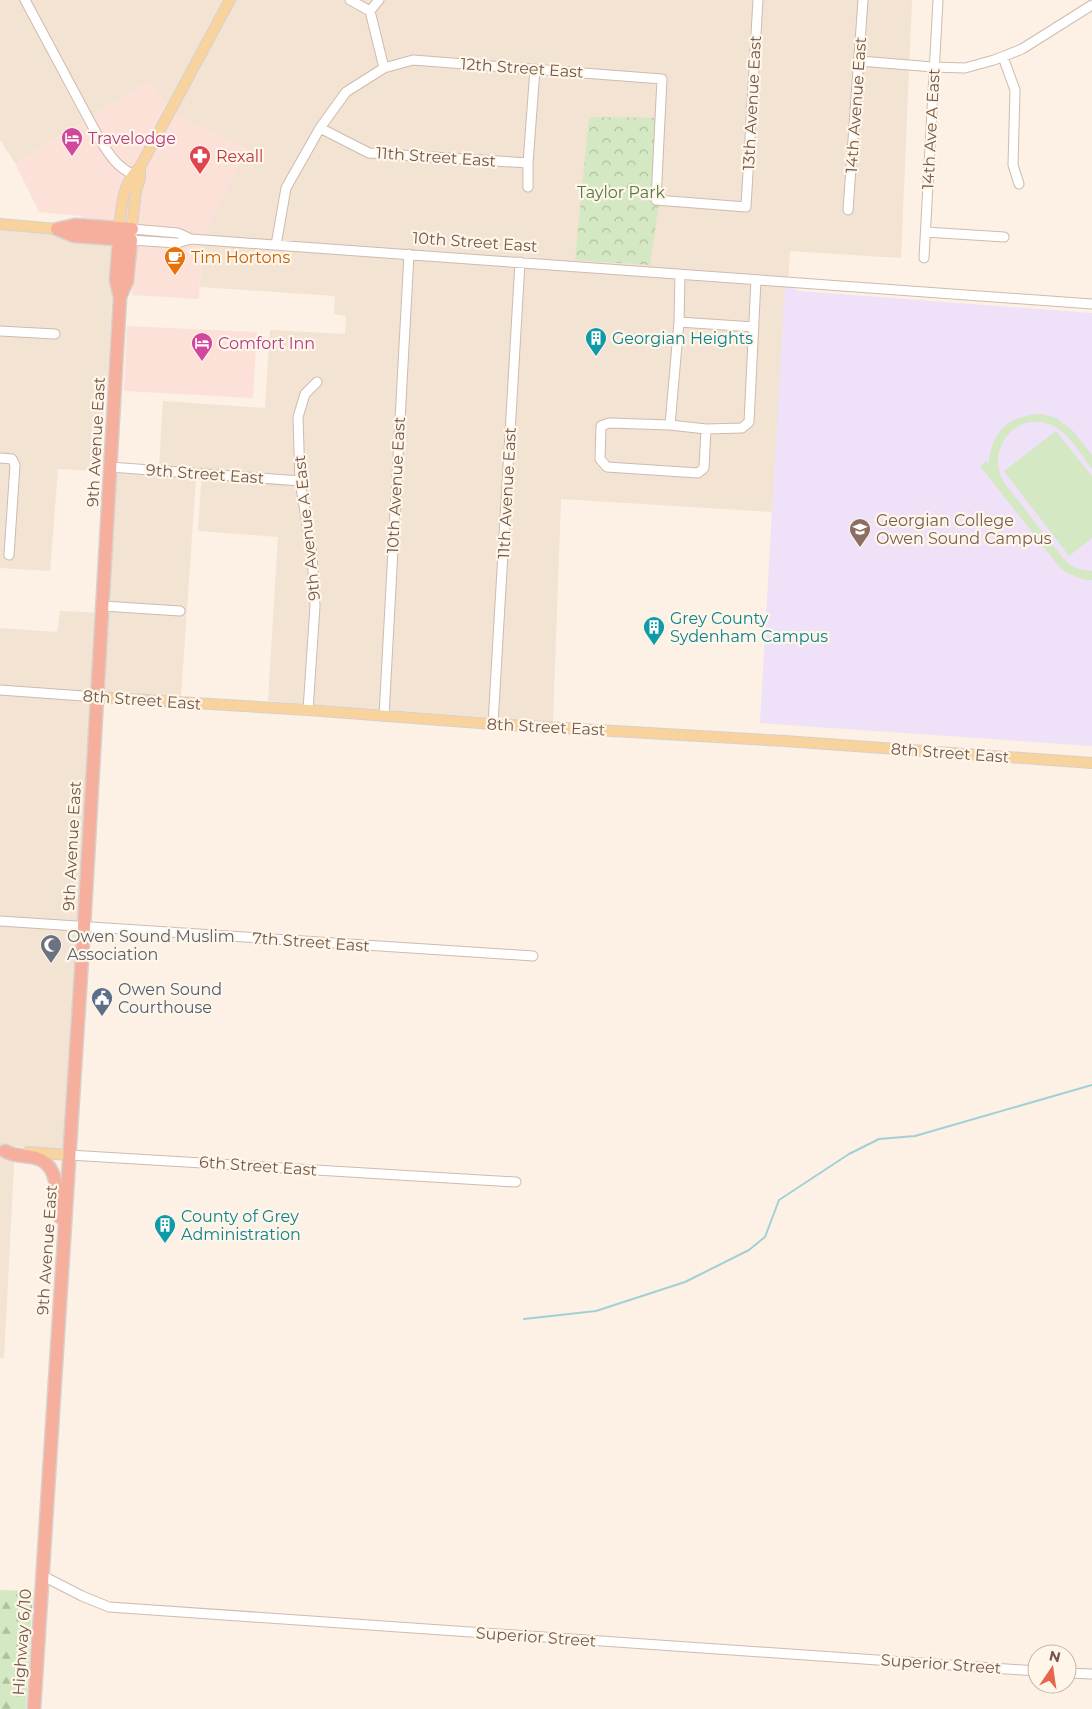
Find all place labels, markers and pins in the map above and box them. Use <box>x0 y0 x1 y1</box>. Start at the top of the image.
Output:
hotel icon: Travelodge <box>60 126 84 157</box>
place label: Travelodge <box>88 129 176 148</box>
pharmacy icon: Rexall <box>188 144 212 175</box>
place label: Rexall <box>216 147 263 166</box>
cafe icon: Tim Hortons <box>163 245 187 276</box>
place label: Tim Hortons <box>191 248 290 267</box>
building icon: Georgian Heights <box>584 326 608 357</box>
place label: Georgian Heights <box>612 329 753 348</box>
hotel icon: Comfort Inn <box>190 331 214 362</box>
place label: Comfort Inn <box>218 334 315 353</box>
place label: Georgian College Owen Sound Campus <box>876 511 1052 548</box>
school or university icon: Georgian College Owen Sound Campus <box>848 517 872 548</box>
place label: Grey County Sydenham Campus <box>670 609 828 646</box>
building icon: Grey County Sydenham Campus <box>642 615 666 646</box>
place label: Owen Sound Muslim Association <box>67 927 235 964</box>
mosque icon: Owen Sound Muslim Association <box>39 933 63 964</box>
place label: Owen Sound Courthouse <box>118 980 222 1017</box>
public building icon: Owen Sound Courthouse <box>90 986 114 1017</box>
place label: County of Grey Administration <box>181 1207 301 1244</box>
building icon: County of Grey Administration <box>153 1213 177 1244</box>

